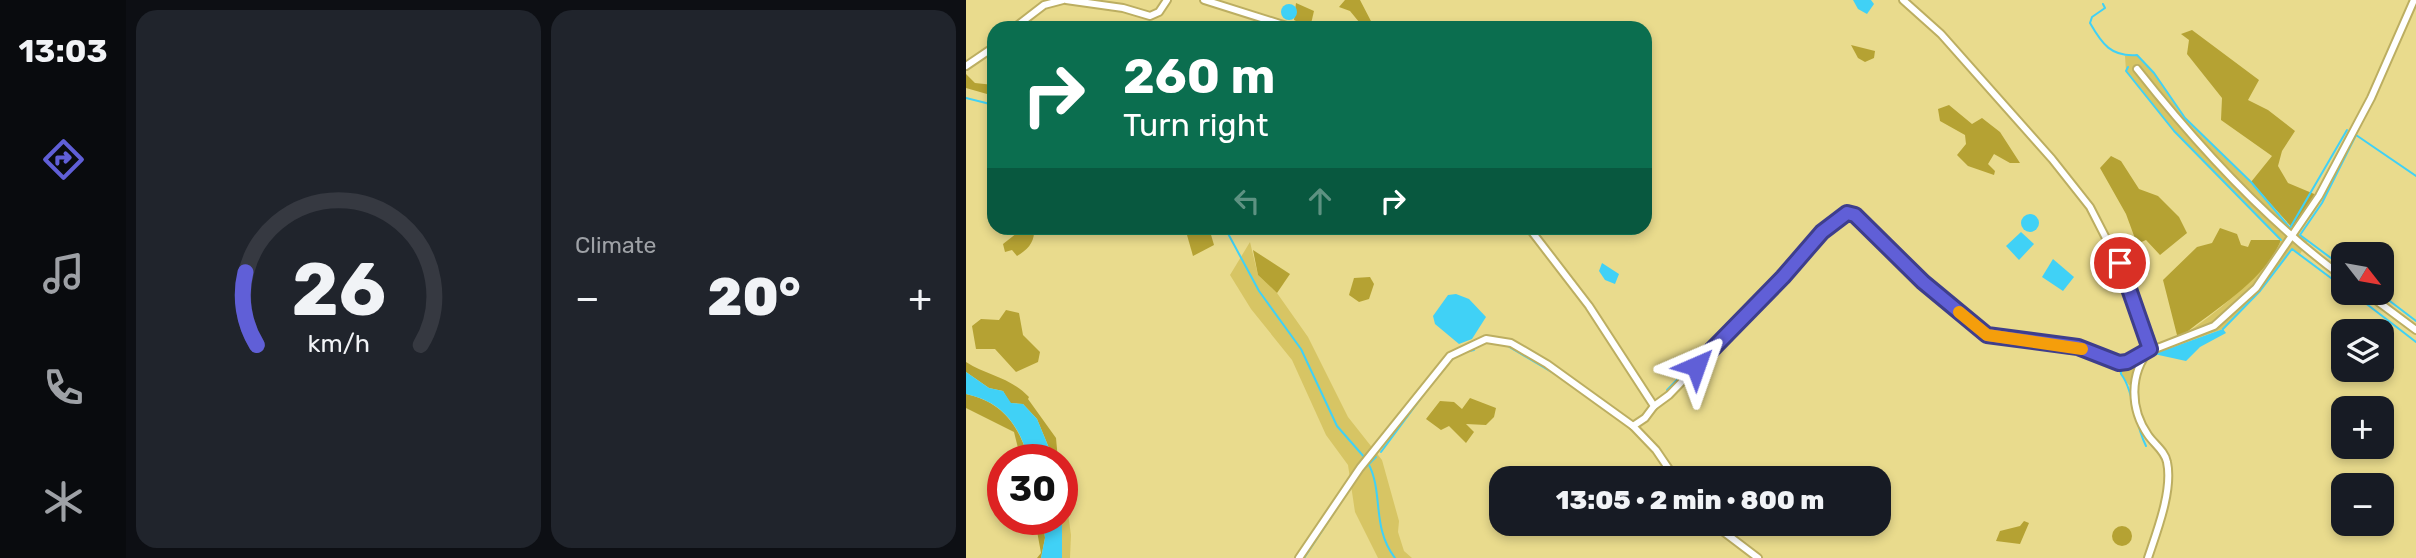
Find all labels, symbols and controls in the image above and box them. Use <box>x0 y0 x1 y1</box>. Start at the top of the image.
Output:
text: 13:03 <box>18 32 108 70</box>
text: 260 m <box>1123 47 1275 105</box>
icon: right <box>1008 49 1099 140</box>
text: Turn right <box>1123 106 1268 144</box>
icon: directions <box>39 135 88 184</box>
icon: left <box>1228 182 1266 220</box>
icon: ahead <box>1301 182 1339 220</box>
icon: right <box>1374 182 1412 220</box>
text: Climate <box>575 231 656 259</box>
pin <box>2090 233 2150 293</box>
north arrow <box>2331 242 2394 304</box>
map controls <box>2331 242 2394 536</box>
icon: arrive <box>2101 244 2139 282</box>
text: 26 <box>291 247 386 333</box>
icon: music <box>39 249 88 298</box>
text: 20° <box>707 266 801 328</box>
text: − <box>575 275 600 321</box>
text: + <box>908 275 932 321</box>
button: layers <box>2331 319 2394 382</box>
text: km/h <box>307 329 370 358</box>
position arrow <box>1659 329 1733 403</box>
icon: phone <box>39 363 88 412</box>
button: + <box>2331 396 2394 459</box>
speed limit sign: 30 <box>987 444 1078 535</box>
button: − <box>2331 473 2394 536</box>
icon: climate <box>39 477 88 526</box>
text: 13:05 · 2 min · 800 m <box>1556 485 1824 516</box>

